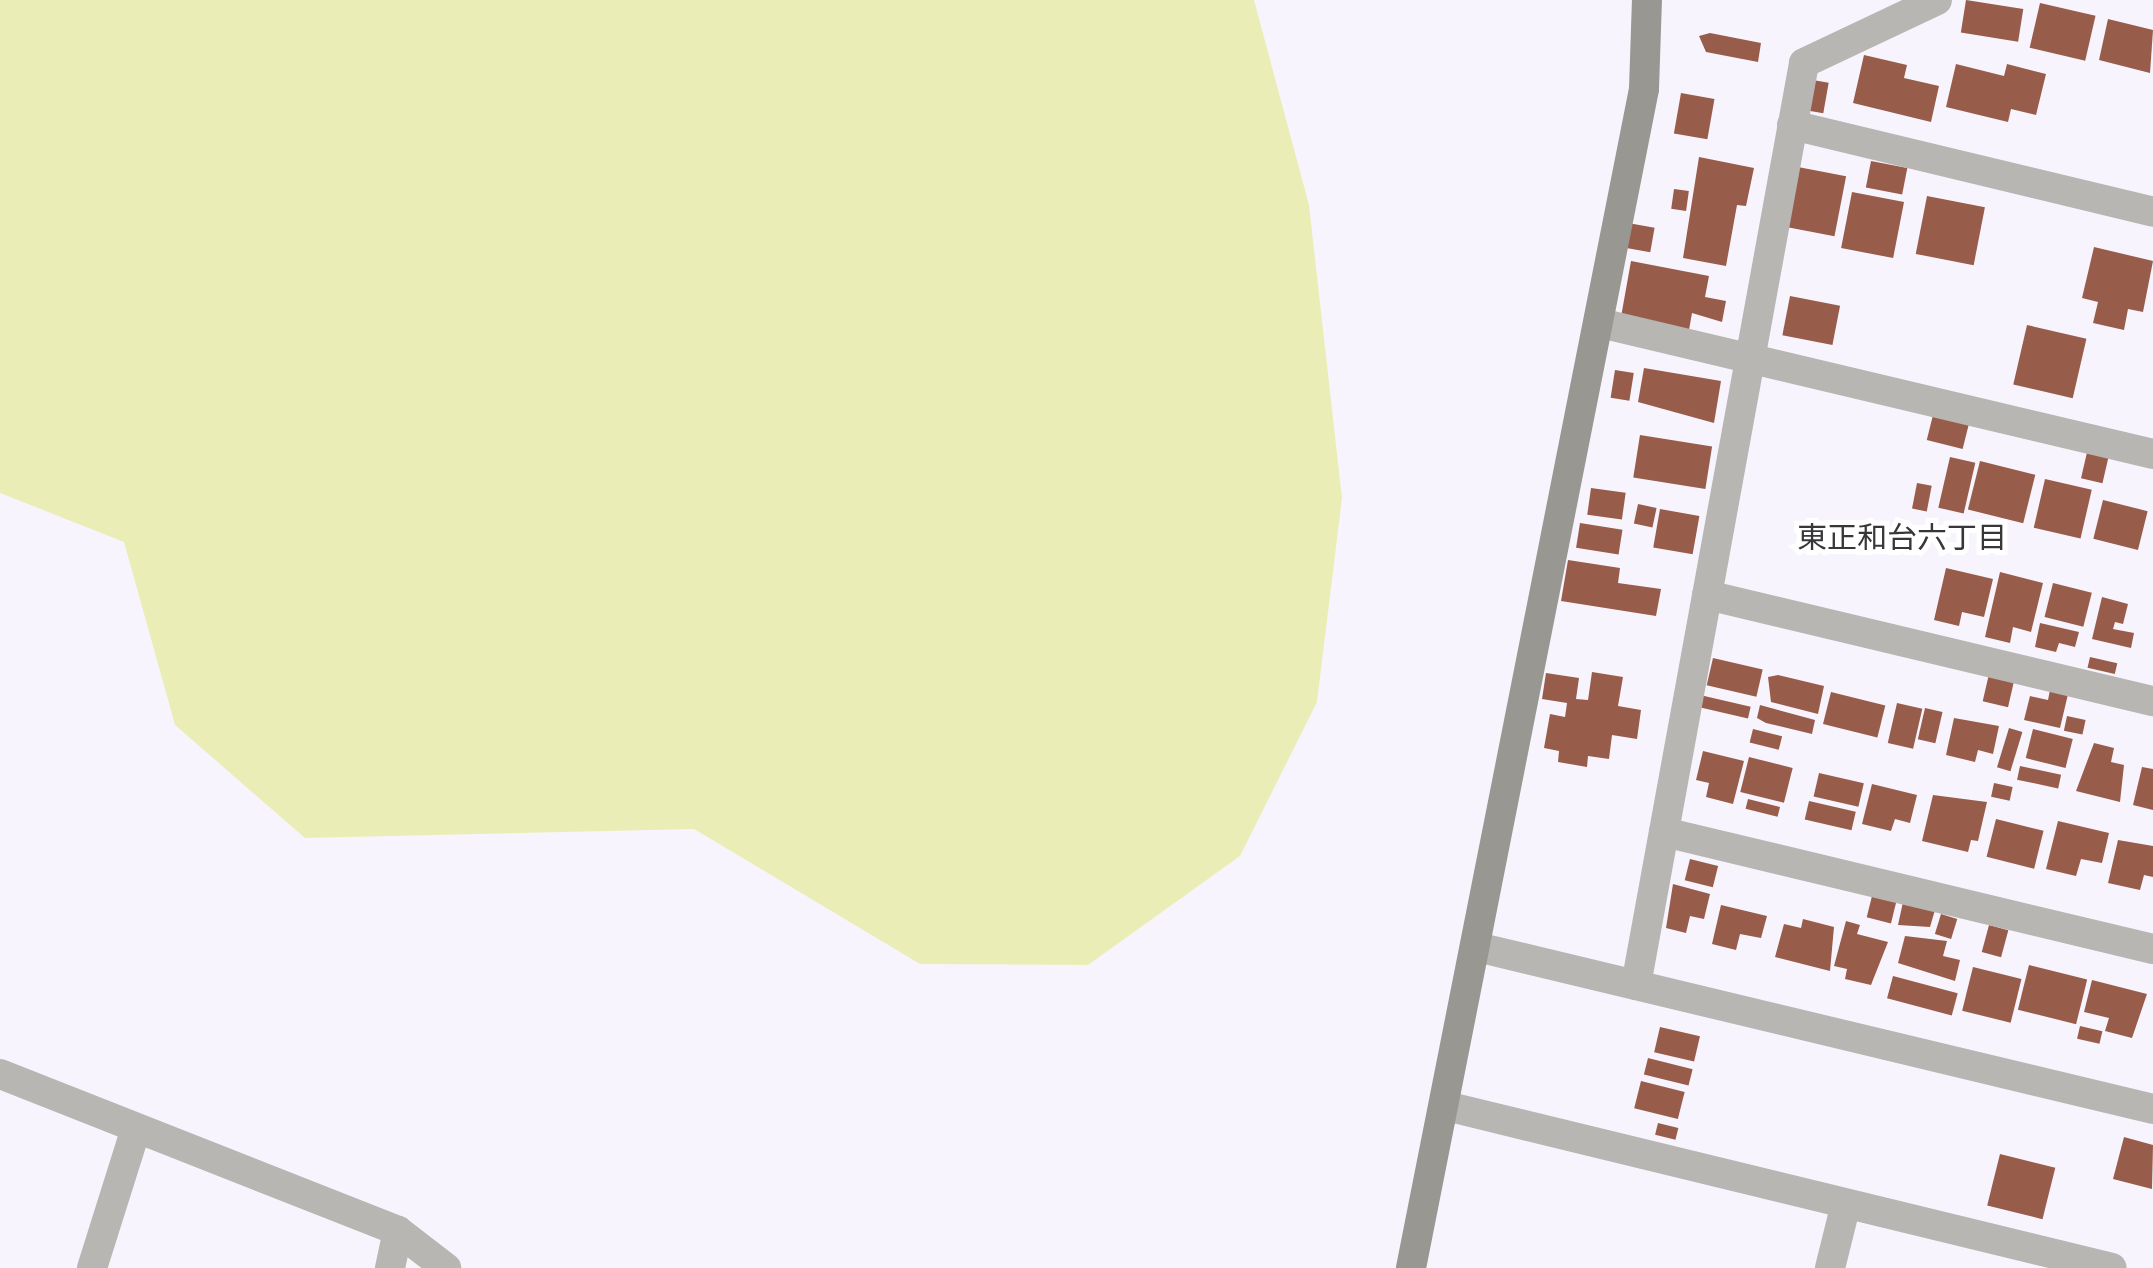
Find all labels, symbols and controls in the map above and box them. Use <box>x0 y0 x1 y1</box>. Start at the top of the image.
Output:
district label: 東正和台六丁目 <box>1797 519 2007 555</box>

